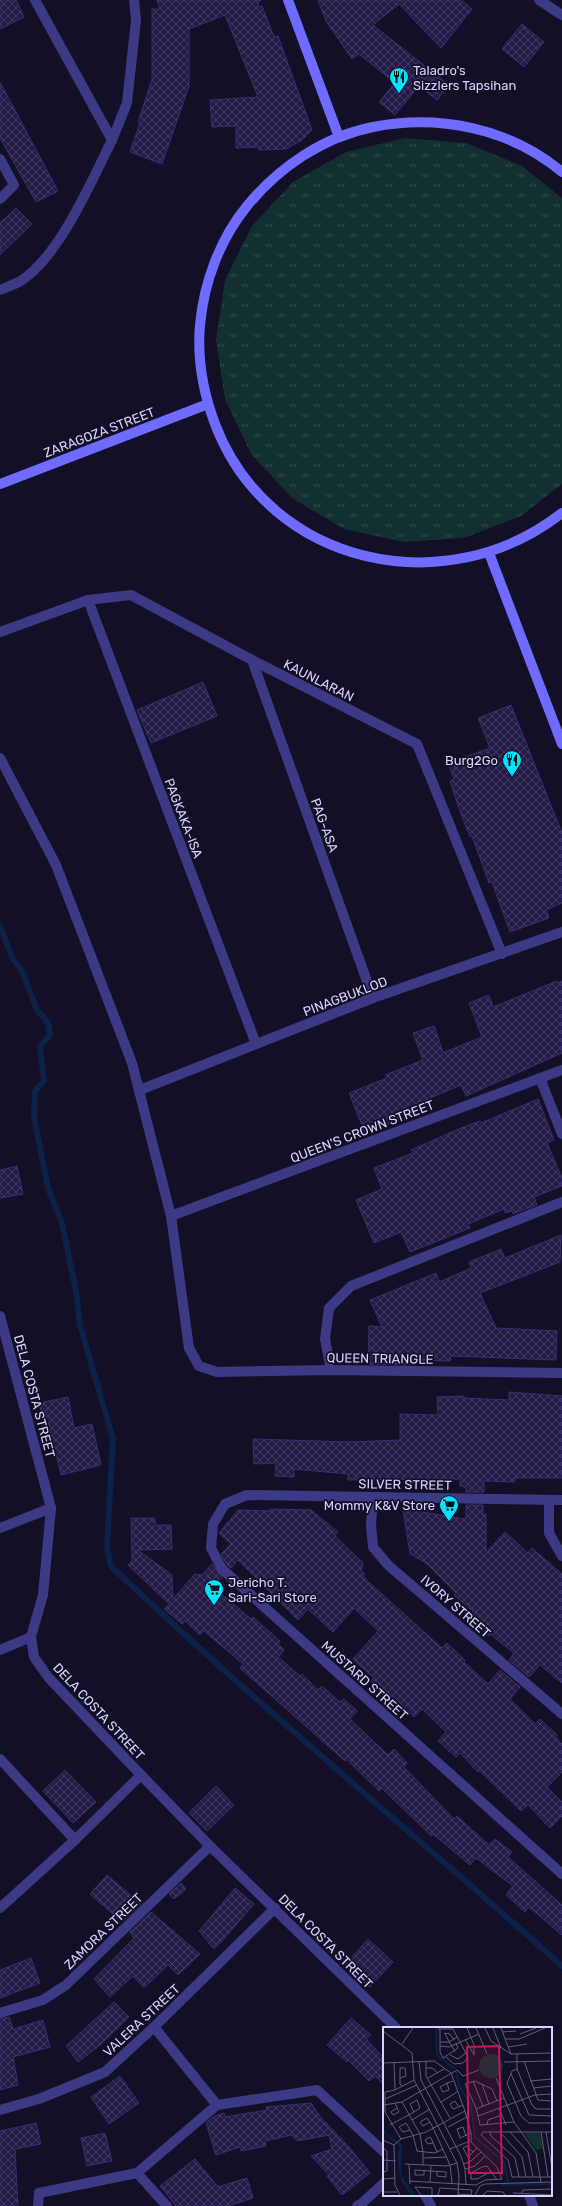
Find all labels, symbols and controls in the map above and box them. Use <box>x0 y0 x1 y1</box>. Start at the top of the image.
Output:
place label: Taladro's Sizzlers Tapsihan <box>413 63 516 93</box>
restaurant icon: Taladro's Sizzlers Tapsihan <box>388 66 410 94</box>
street label: ZARAGOZA STREET <box>42 404 157 461</box>
street label: KAUNLARAN <box>281 656 356 705</box>
restaurant icon: Burg2Go <box>501 749 523 777</box>
place label: Burg2Go <box>445 753 498 769</box>
street label: PAGKAKA-ISA <box>161 776 206 861</box>
street label: PAG-ASA <box>308 796 341 855</box>
street label: PINAGBUKLOD <box>301 974 389 1019</box>
street label: QUEEN'S CROWN STREET <box>288 1097 437 1166</box>
street label: DELA COSTA STREET <box>11 1333 58 1460</box>
street label: QUEEN TRIANGLE <box>326 1350 434 1367</box>
street label: SILVER STREET <box>358 1476 452 1493</box>
supermarket icon: Mommy K&V Store <box>438 1494 460 1522</box>
place label: Mommy K&V Store <box>324 1498 435 1513</box>
street label: IVORY STREET <box>418 1572 494 1641</box>
place label: Jericho T. Sari-Sari Store <box>228 1575 317 1605</box>
supermarket icon: Jericho T. Sari-Sari Store <box>203 1578 225 1606</box>
street label: MUSTARD STREET <box>319 1638 411 1723</box>
street label: DELA COSTA STREET <box>50 1660 148 1763</box>
street label: ZAMORA STREET <box>61 1890 146 1973</box>
street label: DELA COSTA STREET <box>276 1891 376 1992</box>
street label: VALERA STREET <box>100 1981 183 2060</box>
inset map <box>383 2027 552 2196</box>

